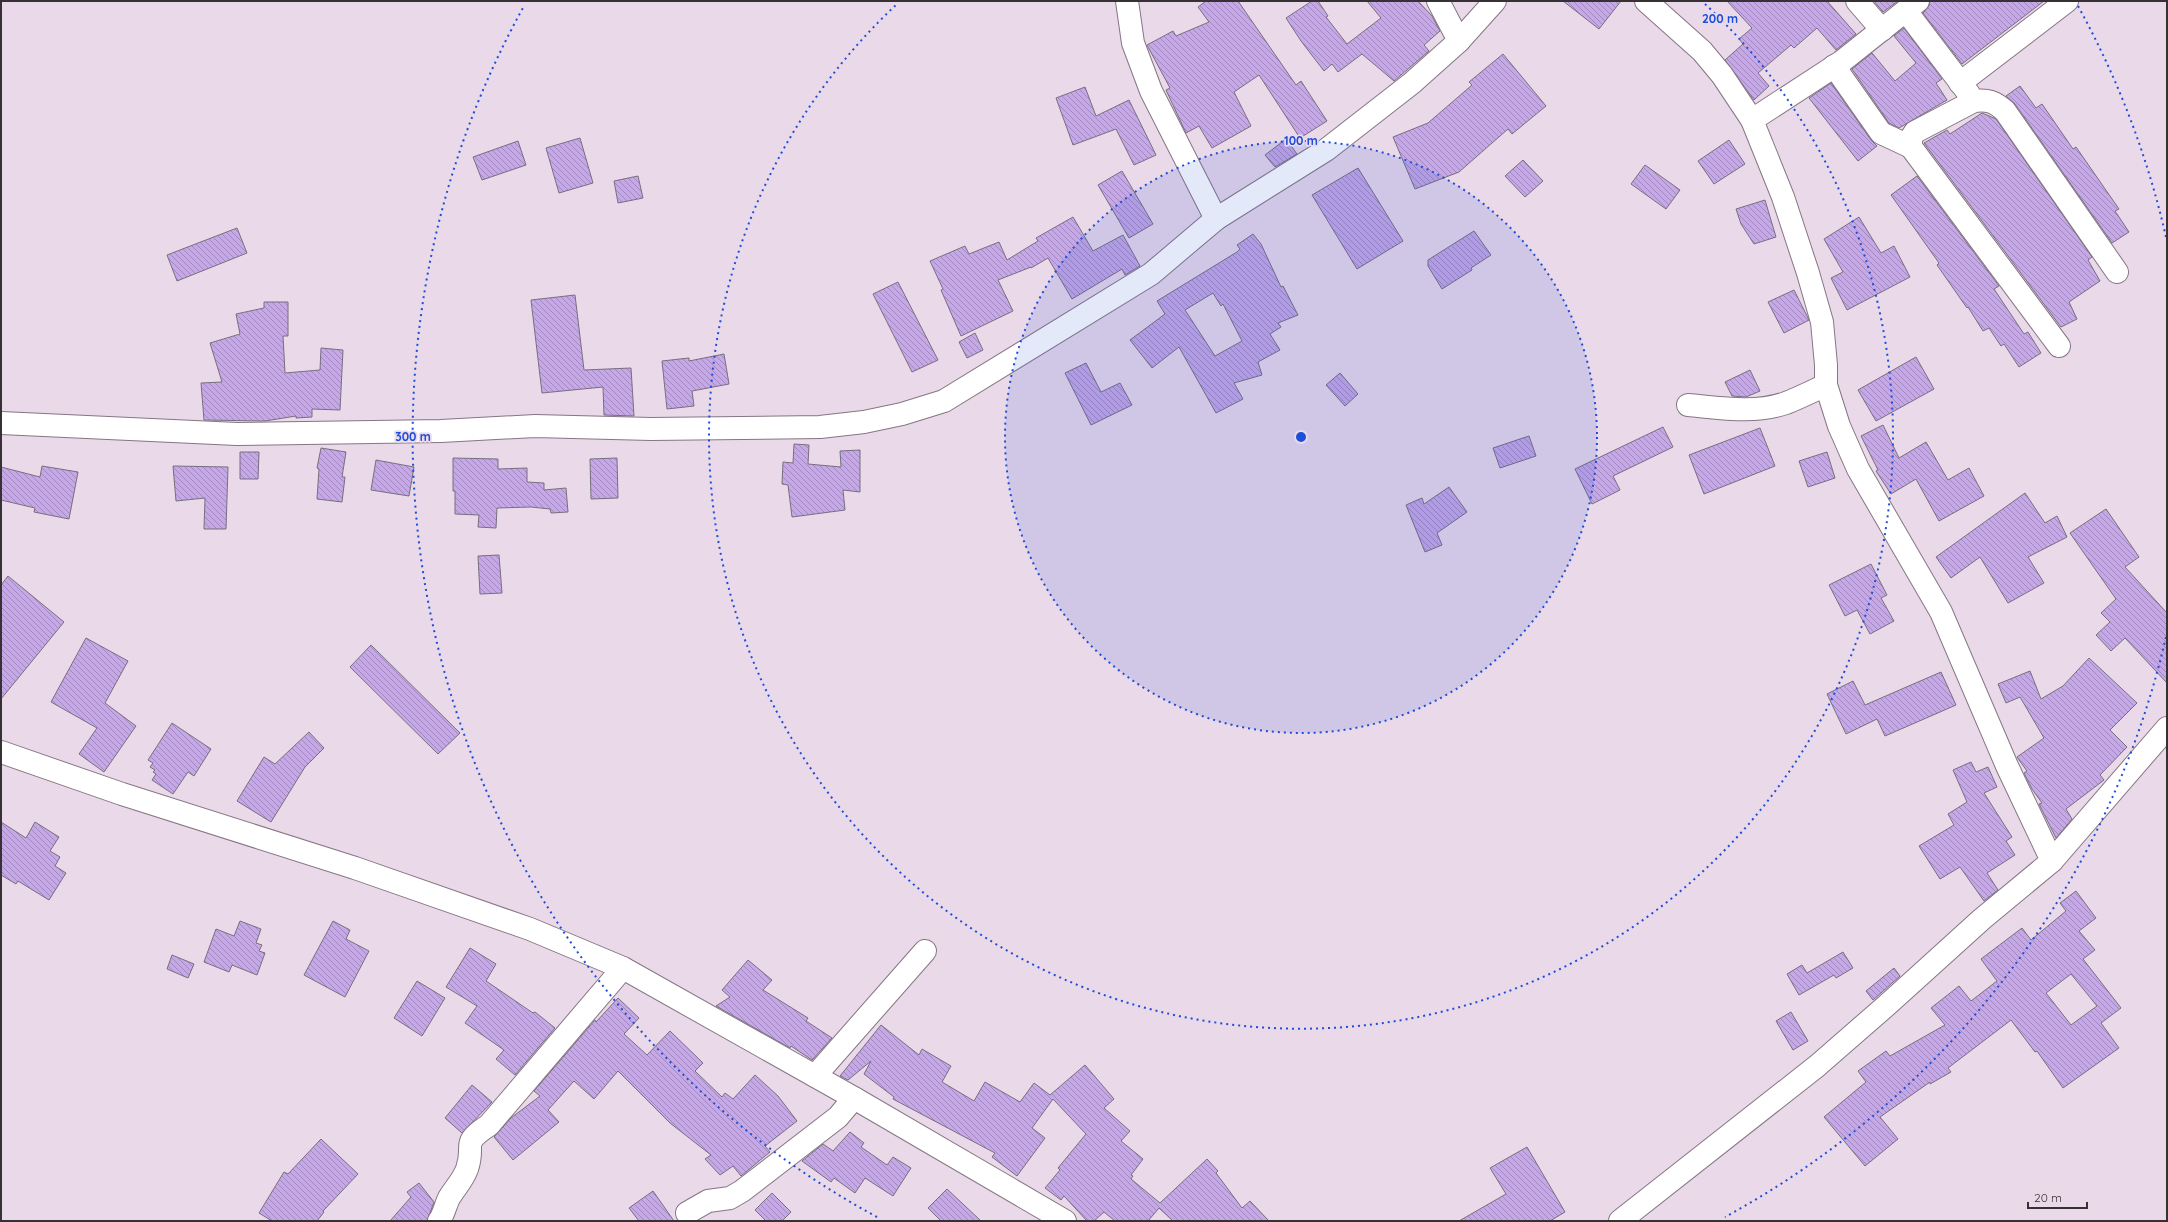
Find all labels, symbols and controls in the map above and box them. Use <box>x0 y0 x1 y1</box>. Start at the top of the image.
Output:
text: 200 m <box>1702 11 1738 26</box>
text: 100 m <box>1284 133 1318 148</box>
text: 300 m <box>395 429 431 444</box>
centre of rings <box>1294 430 1308 444</box>
scale bar <box>2028 1184 2087 1210</box>
text: 20 m <box>2034 1190 2062 1205</box>

